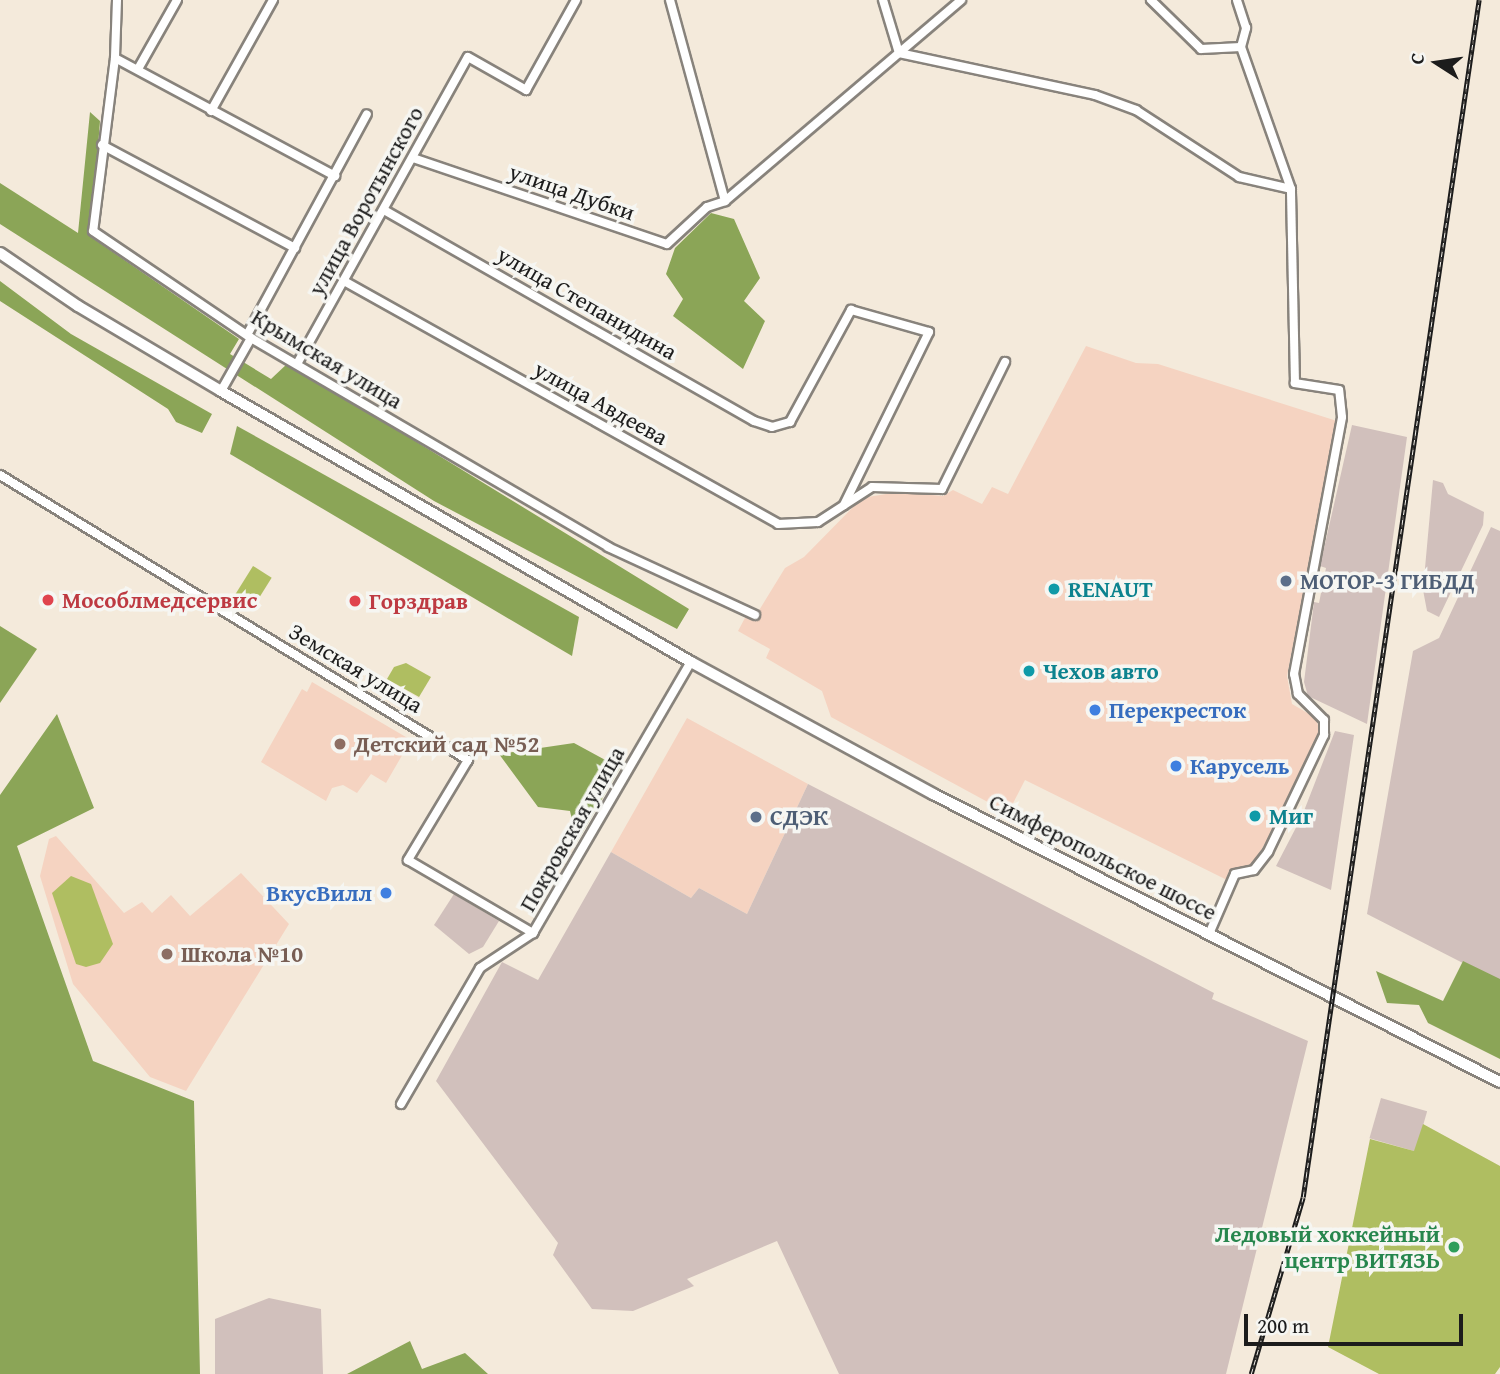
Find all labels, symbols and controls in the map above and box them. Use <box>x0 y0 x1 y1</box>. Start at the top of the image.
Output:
north arrow <box>1402 28 1472 98</box>
text: С <box>1402 50 1431 67</box>
street label: улица Воротынского <box>303 102 429 300</box>
street label: улица Дубки <box>506 158 638 226</box>
street label: улица Степанидина <box>492 240 682 366</box>
street label: Крымская улица <box>247 303 407 415</box>
street label: улица Авдеева <box>529 355 673 451</box>
place label: МОТОР-3 ГИБДД <box>1300 567 1475 595</box>
marker: МОТОР-3 ГИБДД <box>1278 573 1294 589</box>
place label: RENAUT <box>1068 575 1153 603</box>
marker: RENAUT <box>1046 581 1062 597</box>
place label: Мособлмедсервис <box>62 586 257 614</box>
place label: Горздрав <box>369 587 468 615</box>
marker: Мособлмедсервис <box>40 592 56 608</box>
marker: Горздрав <box>347 593 363 609</box>
street label: Земская улица <box>284 617 428 719</box>
place label: Чехов авто <box>1043 657 1159 685</box>
marker: Чехов авто <box>1021 663 1037 679</box>
place label: Перекресток <box>1109 696 1246 724</box>
marker: Перекресток <box>1087 702 1103 718</box>
place label: Детский сад №52 <box>354 730 539 758</box>
marker: Детский сад №52 <box>332 736 348 752</box>
street label: Покровская улица <box>514 742 630 916</box>
place label: Карусель <box>1190 752 1290 780</box>
marker: Карусель <box>1168 758 1184 774</box>
street label: Симферопольское шоссе <box>985 788 1221 926</box>
place label: Миг <box>1269 802 1313 830</box>
place label: СДЭК <box>770 803 828 831</box>
marker: Миг <box>1247 808 1263 824</box>
marker: СДЭК <box>748 809 764 825</box>
place label: ВкусВилл <box>266 879 372 907</box>
marker: ВкусВилл <box>378 885 394 901</box>
place label: Школа №10 <box>181 940 303 968</box>
marker: Школа №10 <box>159 946 175 962</box>
place label: Ледовый хоккейный центр ВИТЯЗЬ <box>1215 1220 1440 1274</box>
marker: Ледовый хоккейный центр ВИТЯЗЬ <box>1446 1239 1462 1255</box>
scale bar <box>1248 1300 1467 1344</box>
text: 200 m <box>1257 1310 1309 1341</box>

